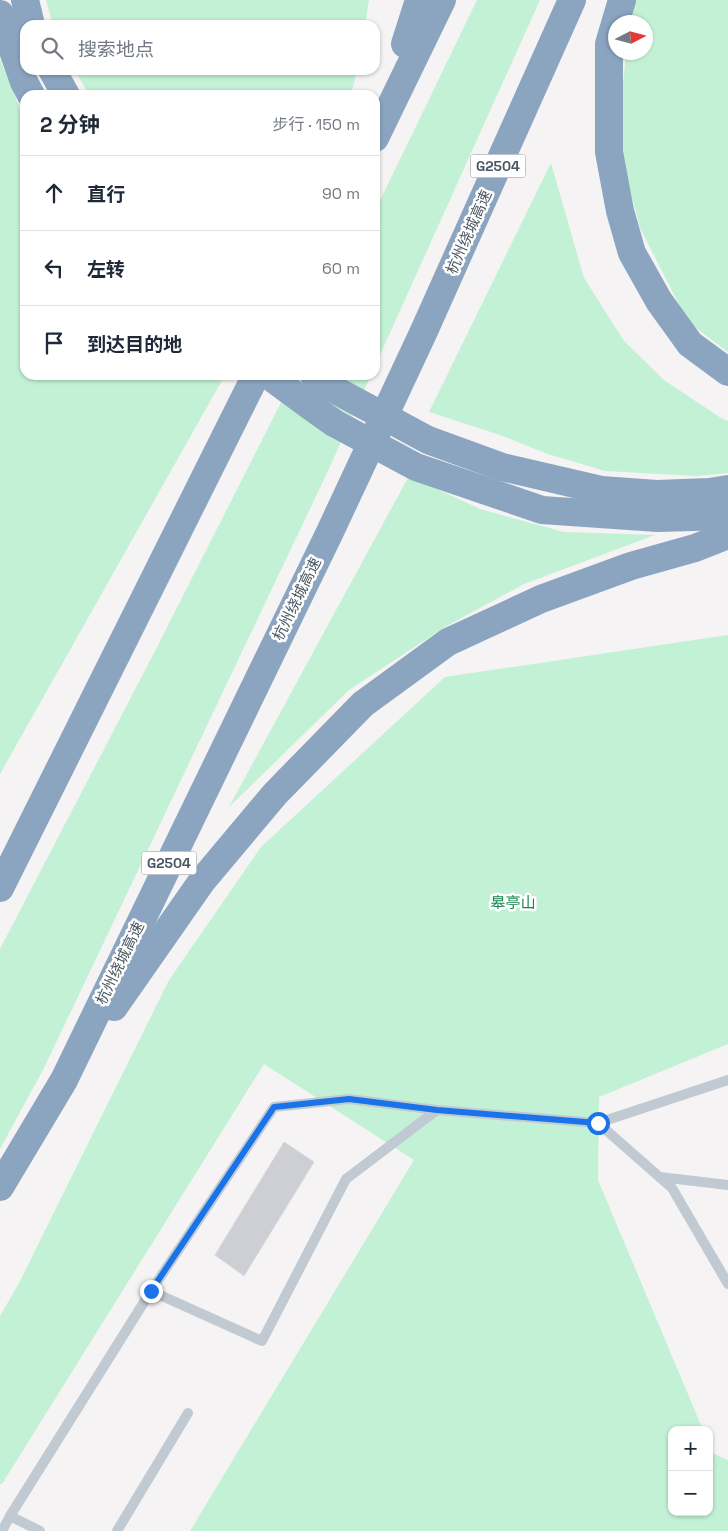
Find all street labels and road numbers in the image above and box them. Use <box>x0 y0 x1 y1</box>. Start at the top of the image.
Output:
road number: G2504 <box>470 154 526 178</box>
street label: 杭州绕城高速 <box>442 187 496 277</box>
street label: 杭州绕城高速 <box>268 554 325 643</box>
road number: G2504 <box>142 851 196 874</box>
street label: 杭州绕城高速 <box>91 918 148 1007</box>

